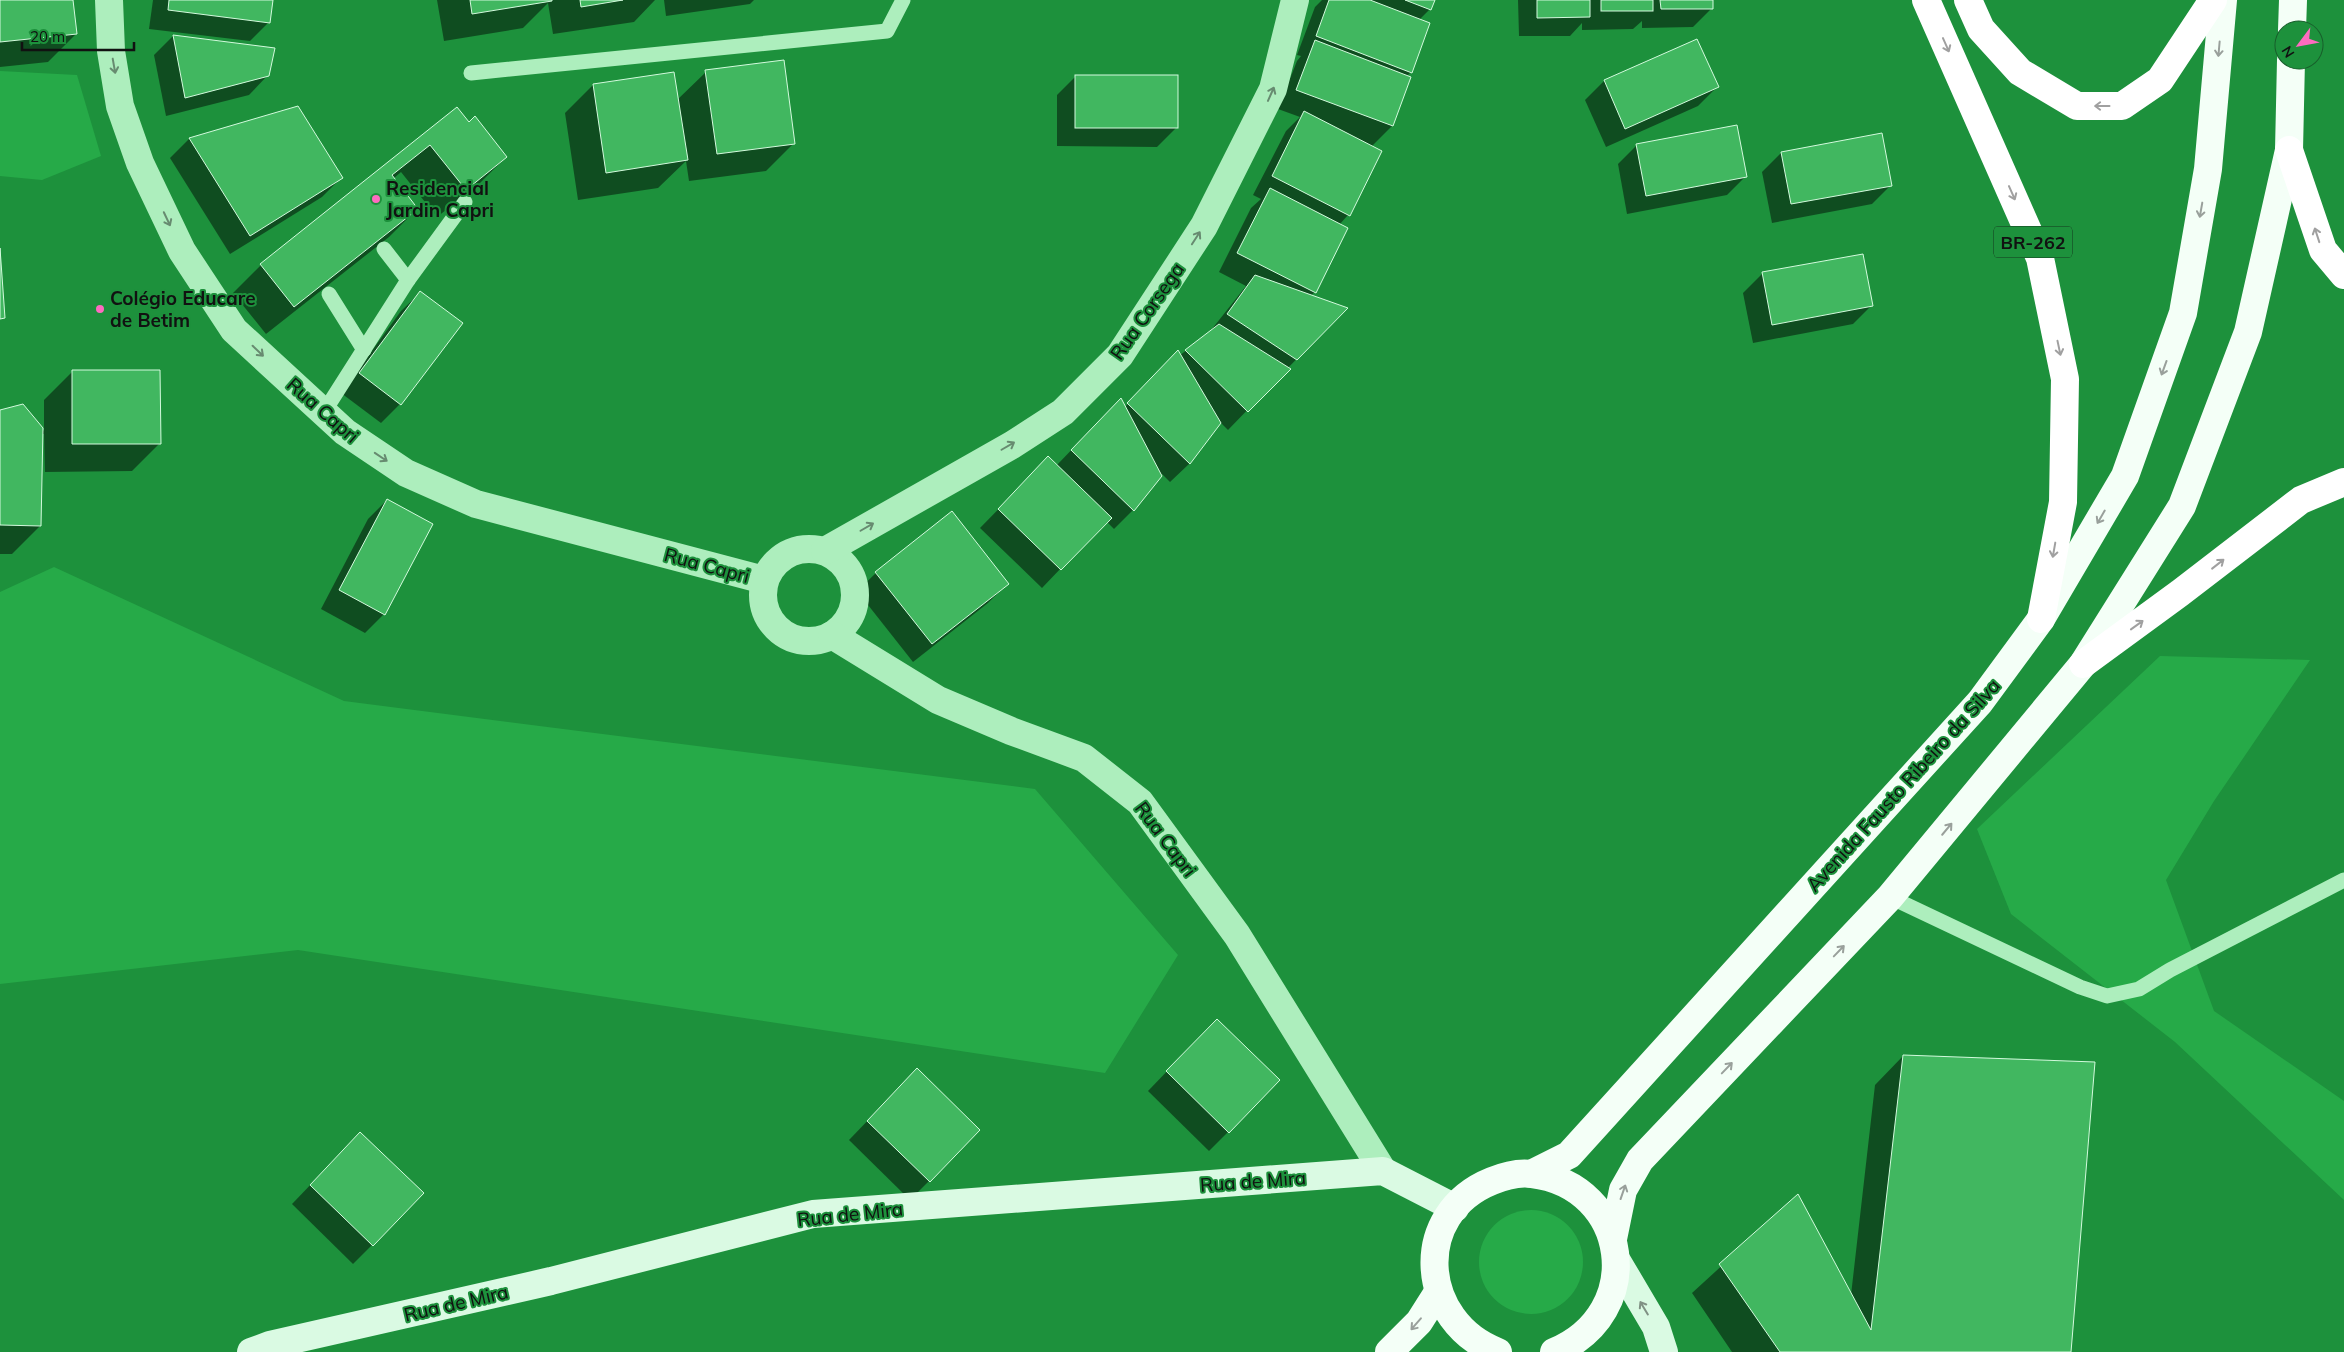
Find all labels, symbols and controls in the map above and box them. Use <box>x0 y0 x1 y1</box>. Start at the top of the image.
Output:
scale bar <box>22 20 135 52</box>
north arrow <box>2274 20 2324 70</box>
text: 20 m <box>30 27 65 46</box>
one-way arrow <box>1942 37 1952 52</box>
one-way arrow <box>2214 40 2223 56</box>
text: N <box>2278 43 2298 61</box>
one-way arrow <box>109 58 119 74</box>
one-way arrow <box>1266 87 1276 102</box>
one-way arrow <box>2094 101 2110 111</box>
place label: Residencial Jardin Capri <box>386 176 494 222</box>
one-way arrow <box>2007 185 2017 200</box>
marker: Residencial Jardin Capri <box>370 193 382 205</box>
one-way arrow <box>2196 202 2206 218</box>
one-way arrow <box>162 211 172 226</box>
road number: BR-262 <box>1994 226 2072 258</box>
one-way arrow <box>2312 227 2322 243</box>
one-way arrow <box>1191 231 1201 245</box>
street label: Rua Corsega <box>1105 258 1189 364</box>
place label: Colégio Educare de Betim <box>110 286 256 332</box>
marker: Colégio Educare de Betim <box>94 303 106 315</box>
one-way arrow <box>2054 339 2064 355</box>
one-way arrow <box>252 345 264 357</box>
one-way arrow <box>2159 359 2168 375</box>
street label: Rua Capri <box>282 372 364 448</box>
one-way arrow <box>1001 441 1015 451</box>
one-way arrow <box>374 452 388 462</box>
one-way arrow <box>2096 509 2106 523</box>
one-way arrow <box>860 522 874 532</box>
street label: Rua Capri <box>662 542 752 588</box>
one-way arrow <box>2048 542 2058 558</box>
one-way arrow <box>2212 558 2225 569</box>
one-way arrow <box>2130 620 2144 630</box>
street label: Avenida Fausto Ribeiro da Silva <box>1801 674 2005 896</box>
street label: Rua Capri <box>1130 797 1202 881</box>
one-way arrow <box>1941 823 1952 836</box>
one-way arrow <box>1833 944 1845 957</box>
one-way arrow <box>1721 1062 1733 1075</box>
street label: Rua de Mira <box>1199 1165 1307 1197</box>
one-way arrow <box>1619 1184 1629 1200</box>
street label: Rua de Mira <box>796 1197 904 1231</box>
street label: Rua de Mira <box>402 1279 510 1327</box>
one-way arrow <box>1639 1301 1649 1315</box>
one-way arrow <box>1411 1317 1422 1330</box>

